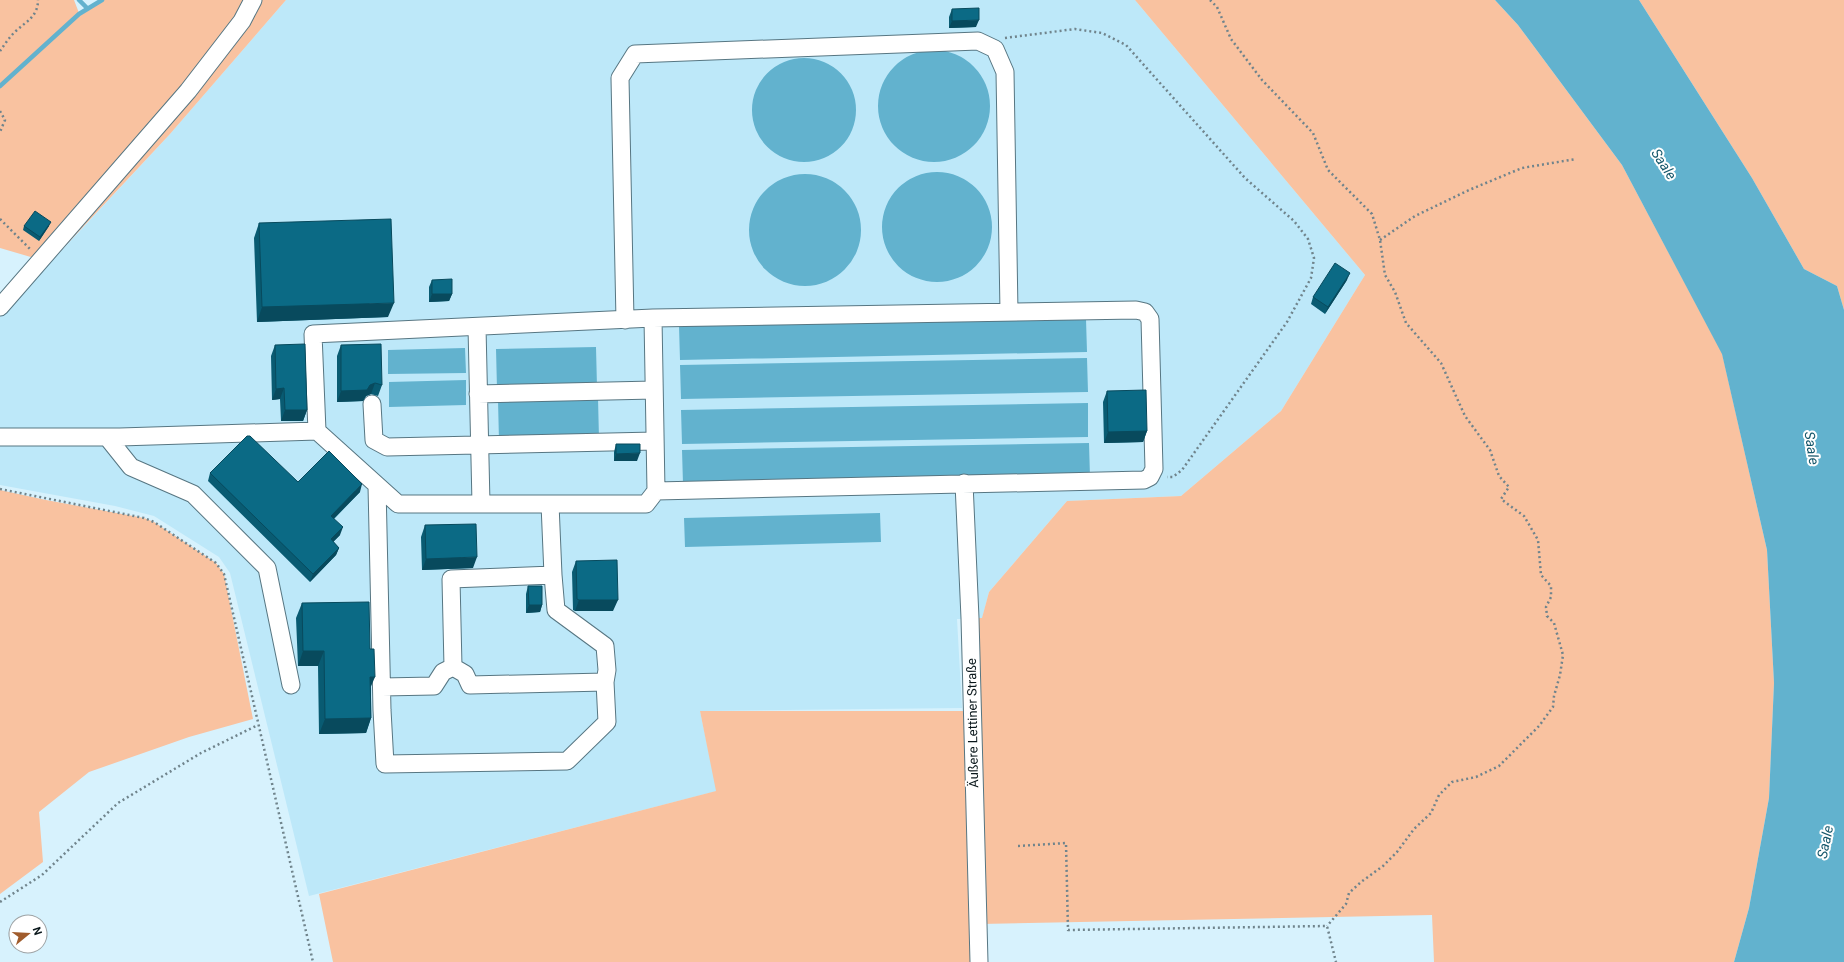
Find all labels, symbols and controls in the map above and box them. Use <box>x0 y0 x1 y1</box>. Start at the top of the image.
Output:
water label: Saale <box>1648 146 1680 182</box>
water label: Saale <box>1801 430 1823 466</box>
street label: Äußere Lettiner Straße <box>964 658 981 788</box>
water label: Saale <box>1814 824 1836 860</box>
north arrow <box>8 914 48 954</box>
text: N <box>30 925 44 937</box>

